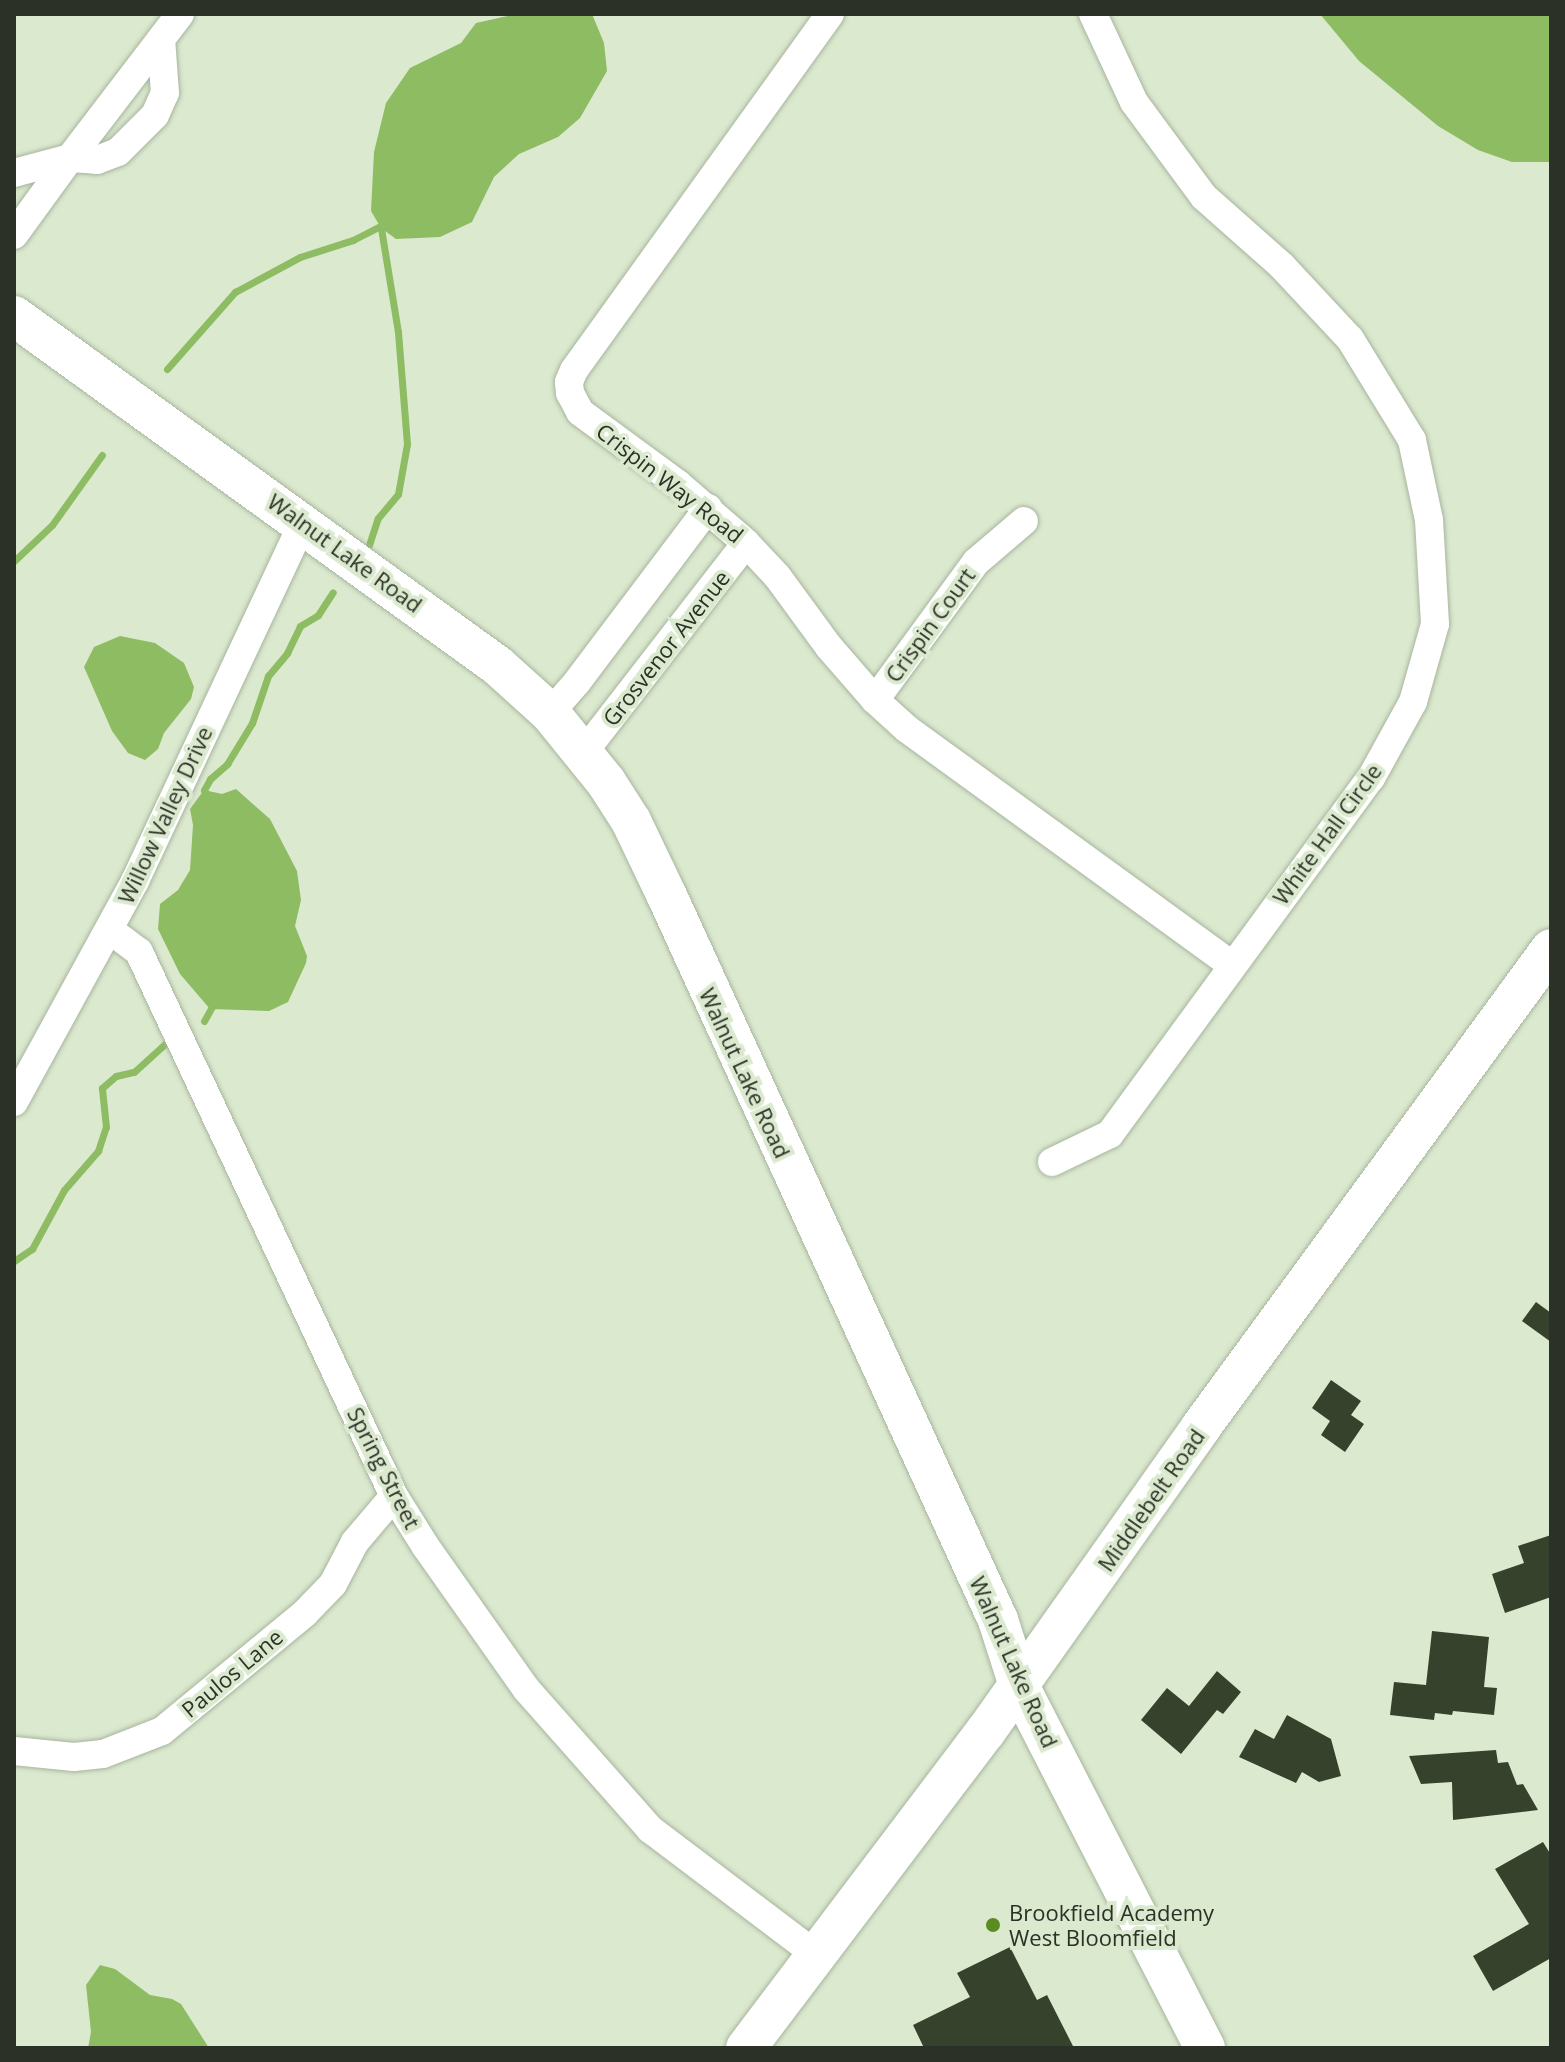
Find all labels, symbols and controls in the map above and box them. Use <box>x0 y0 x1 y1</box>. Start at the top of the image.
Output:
street label: Crispin Way Road <box>591 418 749 548</box>
street label: Walnut Lake Road <box>263 488 427 618</box>
street label: Crispin Court <box>880 563 980 687</box>
street label: Grosvenor Avenue <box>597 565 735 731</box>
street label: Willow Valley Drive <box>112 722 218 908</box>
street label: White Hall Circle <box>1267 759 1387 909</box>
street label: Walnut Lake Road <box>694 984 796 1162</box>
street label: Spring Street <box>342 1403 426 1533</box>
street label: Middlebelt Road <box>1092 1424 1210 1576</box>
street label: Walnut Lake Road <box>964 1572 1064 1752</box>
street label: Paulos Lane <box>176 1623 288 1723</box>
place label: Brookfield Academy West Bloomfield <box>1009 1899 1214 1950</box>
marker: Brookfield Academy West Bloomfield <box>984 1916 1002 1934</box>

